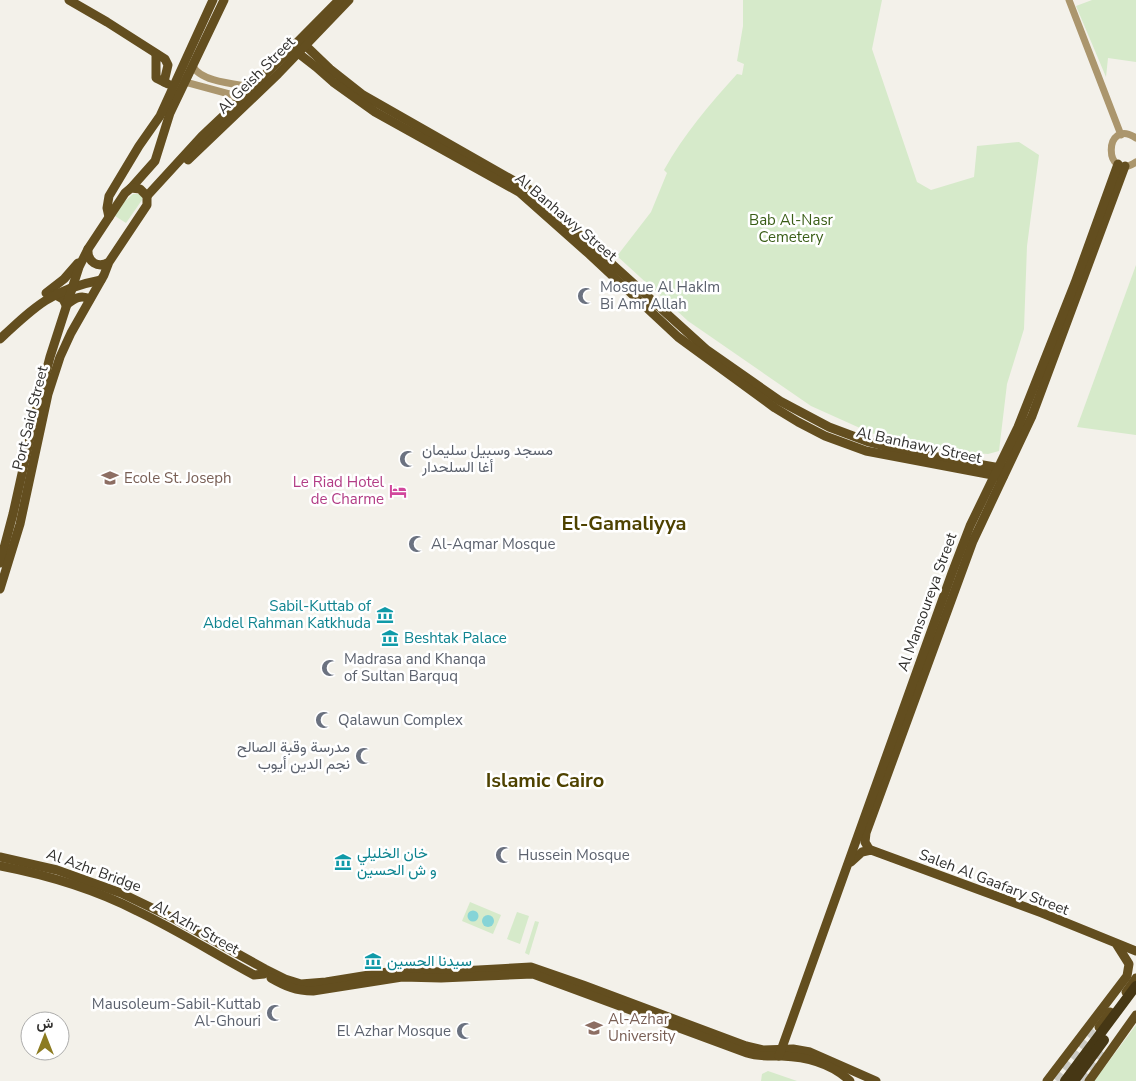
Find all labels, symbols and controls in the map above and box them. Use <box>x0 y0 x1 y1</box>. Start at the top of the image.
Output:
street label: Al Geish Street <box>213 31 300 118</box>
street label: Al Banhawy Street <box>511 168 622 266</box>
park label: Bab Al-Nasr Cemetery <box>749 210 834 247</box>
place label: Mosque Al HakIm Bi Amr Allah <box>600 277 720 314</box>
mosque icon: Mosque Al HakIm Bi Amr Allah <box>576 286 596 306</box>
street label: Port Said Street <box>7 363 53 472</box>
street label: Al Banhawy Street <box>855 422 984 468</box>
place label: مسجد وسبيل سليمان أغا السلحدار <box>421 440 553 477</box>
mosque icon: مسجد وسبيل سليمان أغا السلحدار <box>398 449 418 469</box>
school or university icon: Ecole St. Joseph <box>100 468 120 488</box>
place label: Ecole St. Joseph <box>124 468 232 488</box>
place label: Le Riad Hotel de Charme <box>293 472 385 509</box>
hotel icon: Le Riad Hotel de Charme <box>388 481 408 501</box>
district label: El-Gamaliyya <box>561 510 687 537</box>
street label: Al Mansoureya Street <box>893 529 962 674</box>
mosque icon: Al-Aqmar Mosque <box>407 534 427 554</box>
place label: Al-Aqmar Mosque <box>431 534 555 554</box>
place label: Sabil-Kuttab of Abdel Rahman Katkhuda <box>203 596 372 633</box>
museum icon: Sabil-Kuttab of Abdel Rahman Katkhuda <box>375 605 395 625</box>
museum icon: Beshtak Palace <box>380 628 400 648</box>
place label: Beshtak Palace <box>404 628 507 648</box>
place label: Madrasa and Khanqa of Sultan Barquq <box>344 649 486 686</box>
mosque icon: Madrasa and Khanqa of Sultan Barquq <box>320 658 340 678</box>
mosque icon: Qalawun Complex <box>314 710 334 730</box>
place label: Qalawun Complex <box>338 710 463 730</box>
place label: مدرسة وقبة الصالح نجم الدين أيوب <box>237 737 350 774</box>
mosque icon: مدرسة وقبة الصالح نجم الدين أيوب <box>354 746 374 766</box>
district label: Islamic Cairo <box>486 767 604 794</box>
place label: خان الخليلي و ش الحسين <box>357 843 437 880</box>
street label: Al Azhr Bridge <box>44 844 144 896</box>
street label: Saleh Al Gaafary Street <box>916 844 1073 920</box>
mosque icon: Hussein Mosque <box>494 845 514 865</box>
place label: Hussein Mosque <box>518 845 630 865</box>
museum icon: خان الخليلي و ش الحسين <box>333 852 353 872</box>
street label: Al Azhr Street <box>149 895 243 959</box>
museum icon: سيدنا الحسين <box>363 951 383 971</box>
place label: سيدنا الحسين <box>387 951 472 971</box>
place label: Mausoleum-Sabil-Kuttab Al-Ghouri <box>92 994 261 1031</box>
mosque icon: Mausoleum-Sabil-Kuttab Al-Ghouri <box>265 1003 285 1023</box>
place label: Al-Azhar University <box>608 1009 676 1046</box>
north arrow <box>20 1011 70 1061</box>
text: ش <box>37 1014 54 1033</box>
school or university icon: Al-Azhar University <box>584 1018 604 1038</box>
place label: El Azhar Mosque <box>337 1021 451 1041</box>
mosque icon: El Azhar Mosque <box>455 1021 475 1041</box>

